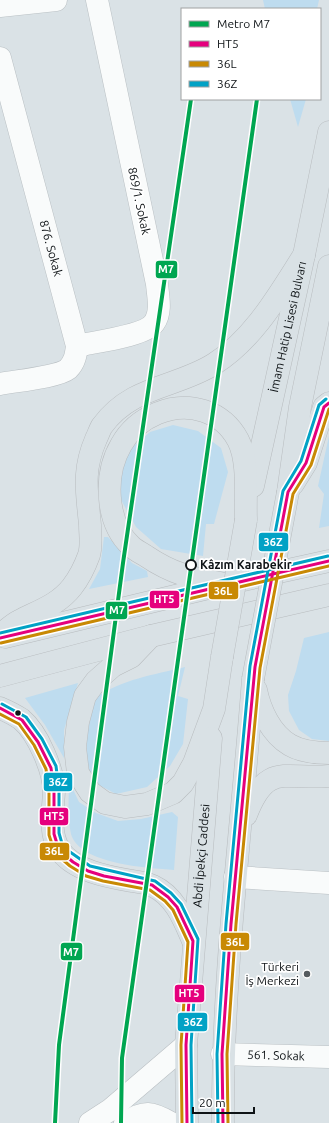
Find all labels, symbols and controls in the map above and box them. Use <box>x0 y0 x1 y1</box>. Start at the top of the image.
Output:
legend <box>181 8 321 100</box>
text: Metro M7 <box>217 17 270 30</box>
text: HT5 <box>217 37 239 50</box>
text: 36L <box>217 57 237 70</box>
text: 36Z <box>217 77 238 90</box>
street label: 869/1. Sokak <box>126 166 153 236</box>
street label: 876. Sokak <box>38 219 65 278</box>
line badge: M7 <box>155 260 178 279</box>
street label: İmam Hatip Lisesi Bulvarı <box>267 260 308 393</box>
text: M7 <box>158 263 174 275</box>
line badge: 36Z <box>258 532 289 552</box>
text: 36Z <box>264 536 283 548</box>
place label: Kâzım Karabekir <box>200 558 292 571</box>
marker: Kâzım Karabekir <box>185 559 197 571</box>
line badge: 36L <box>208 581 239 600</box>
text: 36L <box>214 585 232 597</box>
line badge: HT5 <box>149 590 180 609</box>
text: HT5 <box>154 593 174 605</box>
line badge: M7 <box>105 601 128 620</box>
text: M7 <box>109 604 125 616</box>
unlabelled marker <box>13 708 23 718</box>
line badge: 36Z <box>43 772 73 792</box>
text: 36Z <box>49 776 68 788</box>
street label: Abdi İpekçi Caddesi <box>190 803 212 908</box>
line badge: HT5 <box>39 807 69 826</box>
text: HT5 <box>44 810 64 822</box>
line badge: 36L <box>39 842 70 861</box>
text: 36L <box>45 845 63 857</box>
line badge: 36L <box>220 932 250 951</box>
text: 36L <box>226 936 244 948</box>
line badge: M7 <box>60 942 83 961</box>
text: M7 <box>63 946 79 958</box>
place label: Türkeri İş Merkezi <box>245 960 299 987</box>
marker: Türkeri İş Merkezi <box>302 969 312 979</box>
line badge: HT5 <box>174 984 205 1003</box>
text: HT5 <box>179 987 199 999</box>
line badge: 36Z <box>177 1012 208 1032</box>
text: 36Z <box>184 1016 203 1028</box>
street label: 561. Sokak <box>247 1048 305 1062</box>
scale bar <box>193 1089 254 1115</box>
text: 20 m <box>199 1096 226 1109</box>

